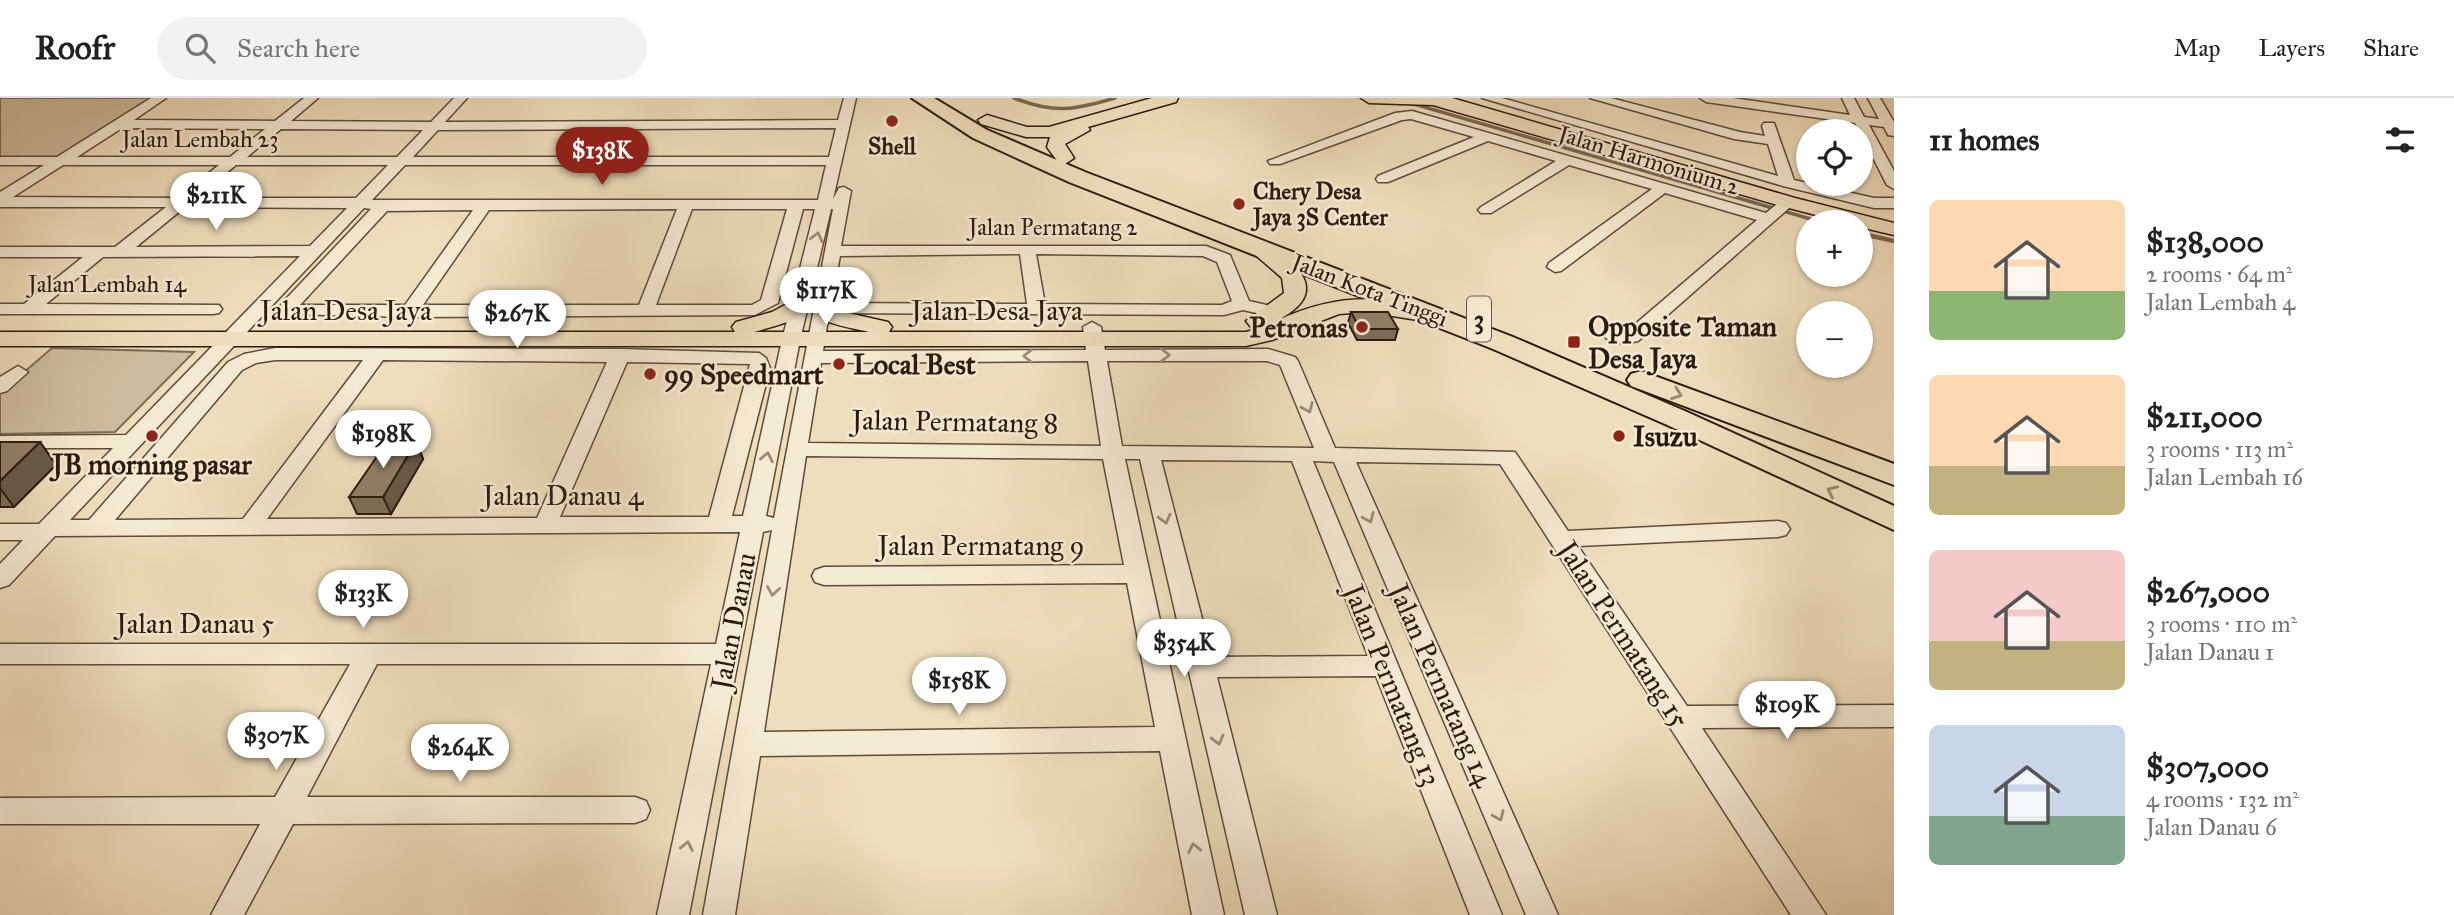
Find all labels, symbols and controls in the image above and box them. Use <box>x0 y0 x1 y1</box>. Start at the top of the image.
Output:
search box <box>157 17 647 80</box>
text: Roofr <box>35 28 115 68</box>
icon: search <box>181 29 219 67</box>
text: Search here <box>237 32 360 64</box>
text: Map <box>2174 33 2221 63</box>
text: Layers <box>2259 33 2325 63</box>
text: Share <box>2363 33 2419 63</box>
marker: Shell <box>884 113 900 129</box>
street label: Jalan Harmonium 2 <box>1552 118 1743 201</box>
map controls <box>1796 119 1873 378</box>
button: locate <box>1796 119 1873 196</box>
icon: filters <box>2381 121 2419 159</box>
text: 11 homes <box>1929 122 2040 158</box>
street label: Jalan Lembah 23 <box>119 125 278 153</box>
pin: $138K <box>553 127 651 187</box>
place label: Shell <box>868 132 917 160</box>
text: $138K <box>572 136 632 164</box>
pin: $211K <box>167 172 265 232</box>
place label: Chery Desa Jaya 3S Center <box>1250 177 1388 232</box>
text: $211K <box>186 181 246 209</box>
marker: Chery Desa Jaya 3S Center <box>1231 196 1247 212</box>
button: + <box>1796 210 1873 287</box>
street label: Jalan Permatang 2 <box>966 213 1138 242</box>
text: $138,000 <box>2146 224 2264 260</box>
icon: home <box>1985 228 2069 312</box>
one-way arrow <box>809 231 823 243</box>
street label: Jalan Kota Tinggi <box>1285 246 1452 334</box>
text: 2 rooms · 64 m² <box>2146 260 2292 288</box>
pin: $117K <box>777 268 875 327</box>
street label: Jalan Lembah 14 <box>25 270 187 298</box>
text: $117K <box>796 276 856 304</box>
text: Jalan Lembah 4 <box>2146 288 2295 316</box>
pin: $267K <box>468 290 566 350</box>
street label: Jalan Desa Jaya <box>257 293 432 328</box>
street label: Jalan Desa Jaya <box>908 293 1083 328</box>
road number: 3 <box>1467 296 1491 342</box>
text: $267K <box>484 299 550 327</box>
button: − <box>1796 301 1873 378</box>
place label: Opposite Taman Desa Jaya <box>1588 309 1777 376</box>
place label: Petronas <box>1249 310 1348 345</box>
marker: Petronas <box>1354 319 1370 335</box>
marker: Opposite Taman Desa Jaya <box>1566 334 1582 350</box>
place label: Local Best <box>853 347 976 382</box>
one-way arrow <box>1160 347 1171 363</box>
one-way arrow <box>1023 348 1033 364</box>
marker: Local Best <box>831 356 847 372</box>
place label: 99 Speedmart <box>664 357 823 392</box>
marker: 99 Speedmart <box>642 366 658 382</box>
one-way arrow <box>1671 386 1683 400</box>
text: $211,000 <box>2146 399 2263 435</box>
one-way arrow <box>1300 401 1314 414</box>
street label: Jalan Permatang 8 <box>848 402 1059 441</box>
icon: home <box>1985 403 2069 487</box>
pin: $198K <box>334 410 432 470</box>
text: $198K <box>351 419 415 447</box>
place label: Isuzu <box>1633 419 1698 454</box>
marker: JB morning pasar <box>144 428 160 444</box>
marker: Isuzu <box>1611 428 1627 444</box>
text: 3 rooms · 113 m² <box>2146 435 2293 463</box>
place label: JB morning pasar <box>48 447 252 482</box>
one-way arrow <box>758 451 773 463</box>
text: Jalan Lembah 16 <box>2146 463 2303 491</box>
street label: Jalan Danau 4 <box>480 478 645 513</box>
one-way arrow <box>1827 485 1839 499</box>
one-way arrow <box>1361 511 1375 523</box>
one-way arrow <box>1157 513 1171 525</box>
street label: Jalan Permatang 9 <box>875 528 1084 563</box>
street label: Jalan Permatang 15 <box>1549 532 1697 734</box>
street label: Jalan Danau <box>702 550 764 696</box>
pin: $133K <box>314 570 412 630</box>
text: $267,000 <box>2146 574 2270 610</box>
street label: Jalan Permatang 14 <box>1380 576 1503 793</box>
street label: Jalan Permatang 13 <box>1335 577 1449 791</box>
icon: home <box>1985 578 2069 662</box>
text: $133K <box>334 579 392 607</box>
one-way arrow <box>766 585 781 597</box>
street label: Jalan Danau 5 <box>113 606 274 641</box>
text: 3 rooms · 110 m² <box>2146 610 2297 638</box>
pin: $354K <box>1135 620 1233 679</box>
text: $354K <box>1153 628 1215 656</box>
text: Jalan Danau 1 <box>2146 638 2274 666</box>
pin: $158K <box>910 658 1008 717</box>
text: $158K <box>928 666 990 694</box>
pin: $109K <box>1738 682 1836 741</box>
text: $109K <box>1755 690 1819 718</box>
pin: $307K <box>227 712 325 772</box>
text: $307K <box>244 721 308 749</box>
pin: $264K <box>411 724 509 784</box>
text: $264K <box>427 733 493 761</box>
one-way arrow <box>1210 734 1224 746</box>
text: $307,000 <box>2146 749 2269 785</box>
icon: home <box>1985 753 2069 837</box>
text: 4 rooms · 132 m² <box>2146 785 2299 813</box>
one-way arrow <box>1491 809 1505 822</box>
text: Jalan Danau 6 <box>2146 813 2277 841</box>
one-way arrow <box>679 840 694 852</box>
one-way arrow <box>1188 842 1203 854</box>

